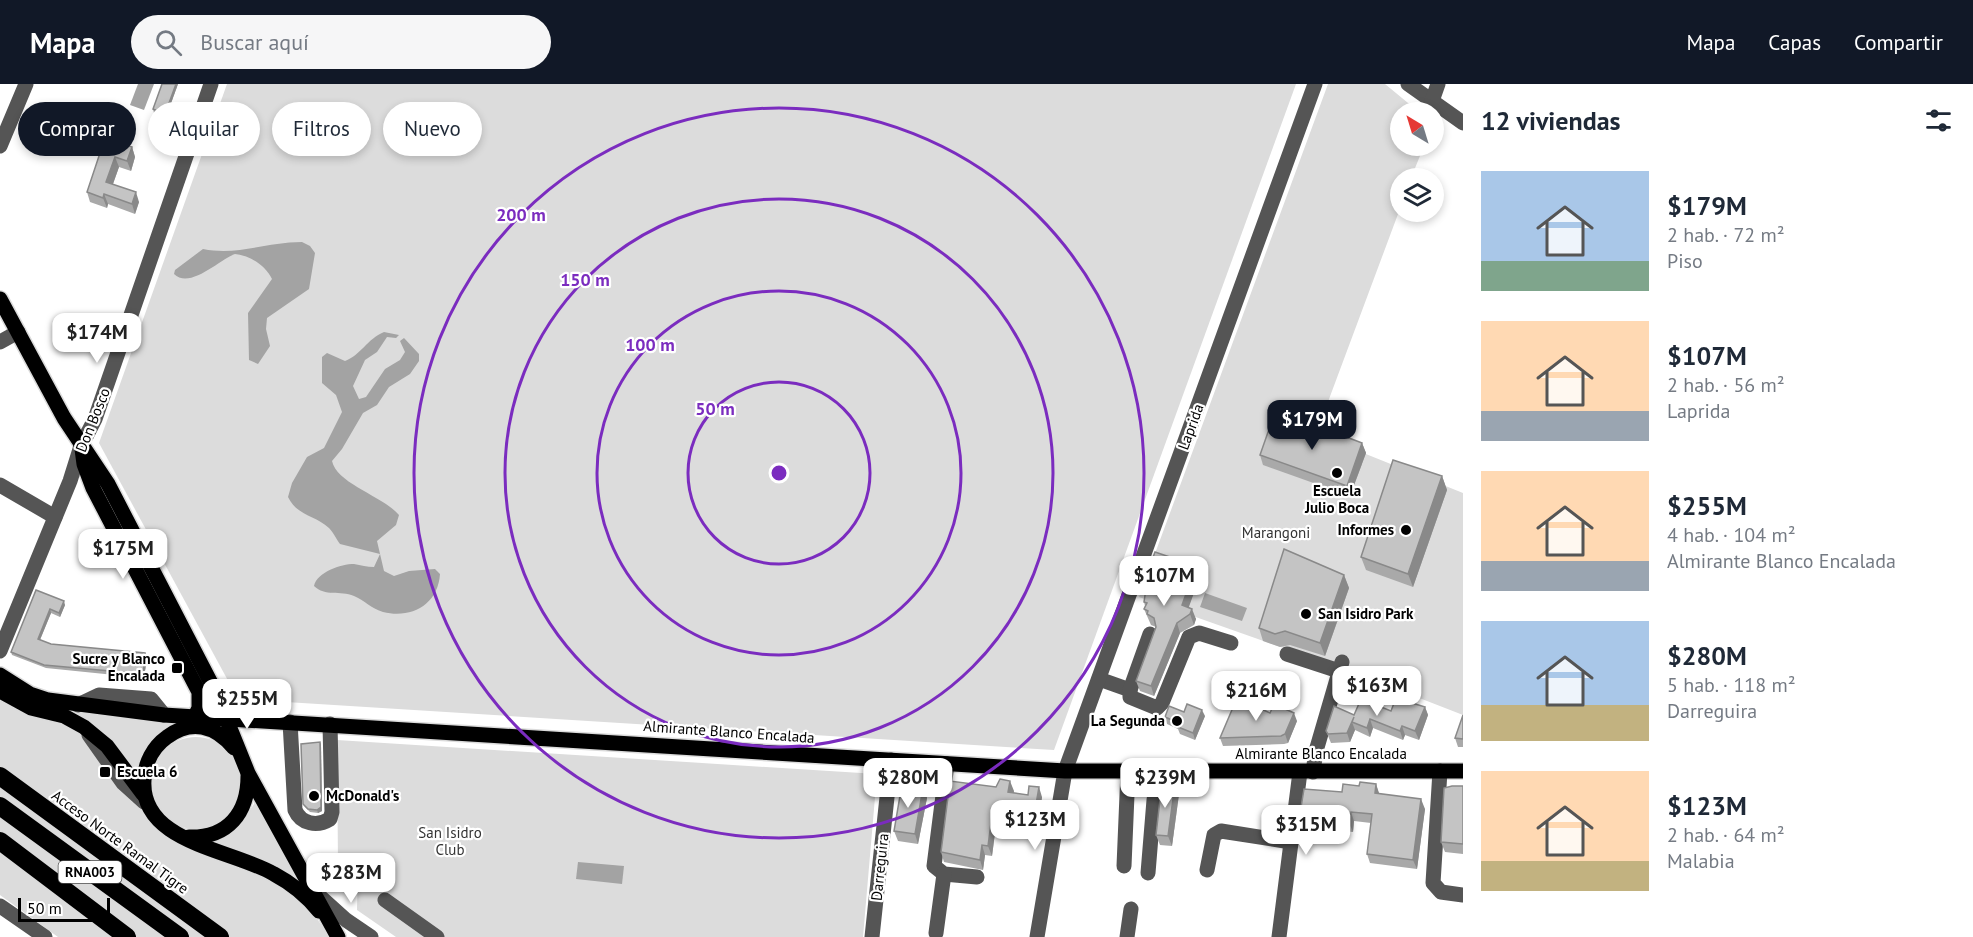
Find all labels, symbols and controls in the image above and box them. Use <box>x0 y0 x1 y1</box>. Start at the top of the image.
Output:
search box <box>131 15 551 69</box>
text: Mapa <box>30 24 95 61</box>
icon: search <box>152 26 185 59</box>
text: Buscar aquí <box>200 28 309 56</box>
text: Mapa <box>1687 29 1735 56</box>
text: Capas <box>1768 29 1821 56</box>
text: Compartir <box>1854 29 1943 56</box>
chip: Comprar <box>18 102 136 156</box>
chip: Alquilar <box>148 102 260 156</box>
chip: Filtros <box>272 102 371 156</box>
chip: Nuevo <box>383 102 482 156</box>
north arrow <box>1390 102 1444 156</box>
map controls <box>1390 102 1444 222</box>
text: 12 viviendas <box>1481 104 1621 137</box>
icon: filters <box>1922 104 1955 137</box>
button: layers <box>1390 168 1444 222</box>
text: $179M <box>1667 189 1747 222</box>
icon: home <box>1529 195 1601 267</box>
text: 200 m <box>496 203 546 226</box>
text: 2 hab. · 72 m² <box>1667 222 1785 248</box>
text: Piso <box>1667 248 1703 274</box>
text: 150 m <box>560 268 610 291</box>
pin: $174M <box>55 313 139 364</box>
text: $174M <box>66 319 128 345</box>
text: 100 m <box>625 333 675 356</box>
text: $107M <box>1667 339 1747 372</box>
icon: home <box>1529 345 1601 417</box>
text: 2 hab. · 56 m² <box>1667 372 1785 398</box>
street label: Don Bosco <box>71 385 114 455</box>
text: 50 m <box>695 397 735 420</box>
text: Laprida <box>1667 398 1731 424</box>
pin: $179M <box>1270 400 1354 451</box>
street label: Laprida <box>1173 401 1208 452</box>
text: $179M <box>1281 406 1343 432</box>
centre of rings <box>769 463 789 483</box>
marker: Escuela Julio Boca <box>1330 466 1344 480</box>
place label: Escuela Julio Boca <box>1304 481 1369 517</box>
text: $255M <box>1667 489 1747 522</box>
icon: home <box>1529 495 1601 567</box>
place label: Informes <box>1337 520 1394 539</box>
text: 4 hab. · 104 m² <box>1667 522 1796 548</box>
park label: Marangoni <box>1242 523 1310 542</box>
marker: Informes <box>1399 523 1413 537</box>
pin: $175M <box>81 529 165 580</box>
text: $175M <box>92 535 154 561</box>
text: Almirante Blanco Encalada <box>1667 548 1896 574</box>
pin: $107M <box>1122 556 1206 607</box>
text: $107M <box>1133 562 1195 588</box>
place label: San Isidro Park <box>1318 604 1414 623</box>
marker: San Isidro Park <box>1299 607 1313 621</box>
text: $280M <box>1667 639 1747 672</box>
icon: home <box>1529 645 1601 717</box>
place label: Sucre y Blanco Encalada <box>72 649 165 685</box>
marker: Sucre y Blanco Encalada <box>170 661 184 675</box>
pin: $163M <box>1335 666 1419 717</box>
pin: $216M <box>1214 671 1298 722</box>
text: $163M <box>1346 672 1408 698</box>
text: 5 hab. · 118 m² <box>1667 672 1796 698</box>
text: $216M <box>1225 677 1287 703</box>
pin: $255M <box>205 679 289 730</box>
text: $255M <box>216 685 278 711</box>
text: Darreguira <box>1667 698 1757 724</box>
place label: La Segunda <box>1091 711 1165 730</box>
marker: La Segunda <box>1170 714 1184 728</box>
street label: Almirante Blanco Encalada <box>643 716 815 747</box>
street label: Almirante Blanco Encalada <box>1235 744 1407 763</box>
pin: $280M <box>866 758 950 809</box>
pin: $239M <box>1123 758 1207 809</box>
place label: Escuela 6 <box>117 762 178 781</box>
text: $280M <box>877 764 939 790</box>
text: $239M <box>1134 764 1196 790</box>
marker: Escuela 6 <box>98 765 112 779</box>
street label: Acceso Norte Ramal Tigre <box>48 786 192 898</box>
place label: McDonald's <box>326 786 399 805</box>
marker: McDonald's <box>307 789 321 803</box>
text: $123M <box>1667 789 1747 822</box>
icon: home <box>1529 795 1601 867</box>
pin: $123M <box>993 800 1077 851</box>
pin: $315M <box>1264 805 1348 856</box>
text: $123M <box>1004 806 1066 832</box>
text: $315M <box>1275 811 1337 837</box>
text: 2 hab. · 64 m² <box>1667 822 1785 848</box>
park label: San Isidro Club <box>418 823 482 859</box>
street label: Darreguira <box>867 832 892 902</box>
text: Malabia <box>1667 848 1735 874</box>
pin: $283M <box>309 853 393 904</box>
text: $283M <box>320 859 382 885</box>
road number: RNA003 <box>58 861 122 883</box>
scale bar <box>18 895 110 922</box>
text: 50 m <box>27 898 62 918</box>

